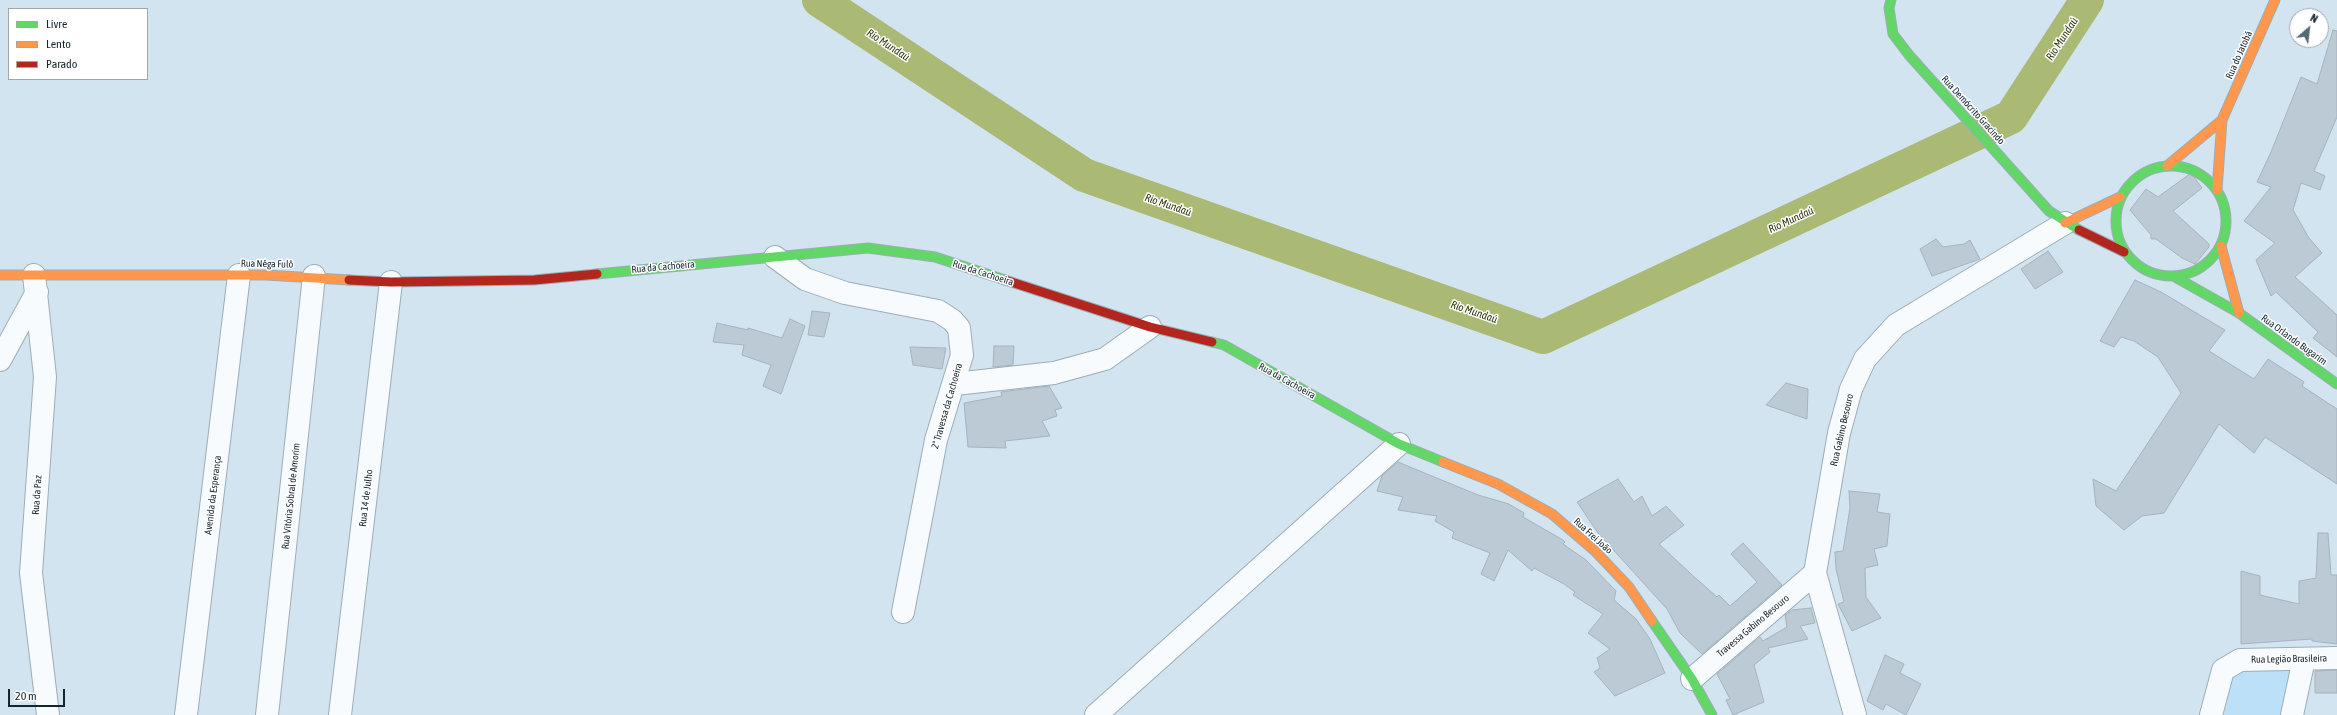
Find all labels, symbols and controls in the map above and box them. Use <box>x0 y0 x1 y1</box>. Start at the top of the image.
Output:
legend <box>8 8 148 80</box>
north arrow <box>2289 8 2329 48</box>
text: N <box>2308 11 2320 25</box>
water label: Rio Mundaú <box>2043 15 2081 63</box>
text: Livre <box>46 17 67 31</box>
water label: Rio Mundaú <box>864 26 912 64</box>
street label: Rua do Jatobá <box>2223 29 2255 81</box>
text: Lento <box>46 37 71 51</box>
text: Parado <box>46 57 77 71</box>
street label: Rua Demócrito Gracindo <box>1939 73 2007 147</box>
water label: Rio Mundaú <box>1143 191 1193 219</box>
water label: Rio Mundaú <box>1766 204 1816 236</box>
street label: Rua Nêga Fulô <box>241 258 293 270</box>
street label: Rua da Cachoeira <box>631 258 695 276</box>
street label: Rua da Cachoeira <box>951 258 1015 288</box>
water label: Rio Mundaú <box>1449 298 1499 326</box>
street label: Rua Orlando Bugarim <box>2259 312 2329 368</box>
street label: Rua da Cachoeira <box>1256 360 1318 402</box>
street label: 2ª Travessa da Cachoeira <box>929 362 965 450</box>
street label: Rua Gabino Besouro <box>1828 393 1856 467</box>
street label: Rua Vitória Sobral de Amorim <box>279 442 303 550</box>
street label: Avenida da Esperança <box>202 455 224 535</box>
street label: Rua 14 de Julho <box>357 469 375 527</box>
street label: Rua da Paz <box>30 475 44 515</box>
street label: Rua Frei João <box>1571 515 1615 557</box>
street label: Travessa Gabino Besouro <box>1714 592 1792 660</box>
street label: Rua Legião Brasileira <box>2251 652 2327 666</box>
scale bar <box>10 681 67 707</box>
text: 20 m <box>15 689 37 703</box>

